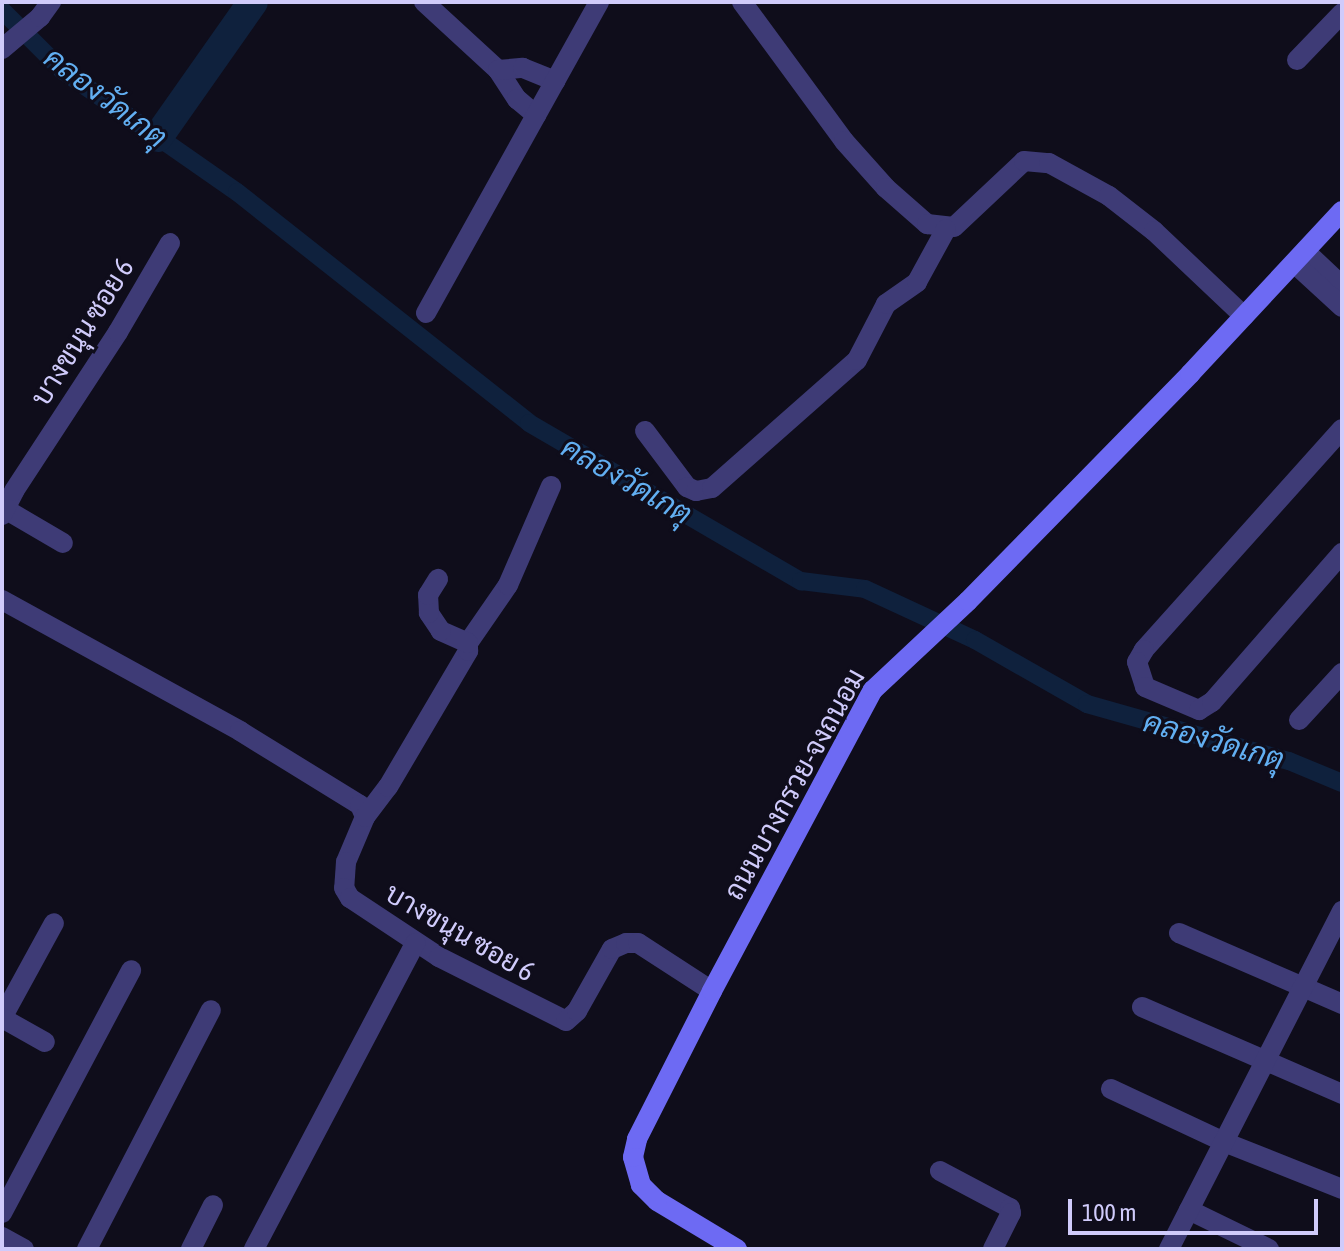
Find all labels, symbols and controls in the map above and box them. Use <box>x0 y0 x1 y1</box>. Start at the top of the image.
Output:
water label: คลองวัดเกตุ <box>37 39 175 155</box>
street label: บางขนุน ซอย 6 <box>23 252 141 412</box>
water label: คลองวัดเกตุ <box>555 428 699 532</box>
street label: ถนนบางกรวย-จงถนอม <box>716 662 872 906</box>
water label: คลองวัดเกตุ <box>1140 703 1288 777</box>
street label: บางขนุน ซอย 6 <box>379 876 541 988</box>
scale bar <box>1072 1183 1322 1233</box>
text: 100 m <box>1082 1199 1136 1226</box>

